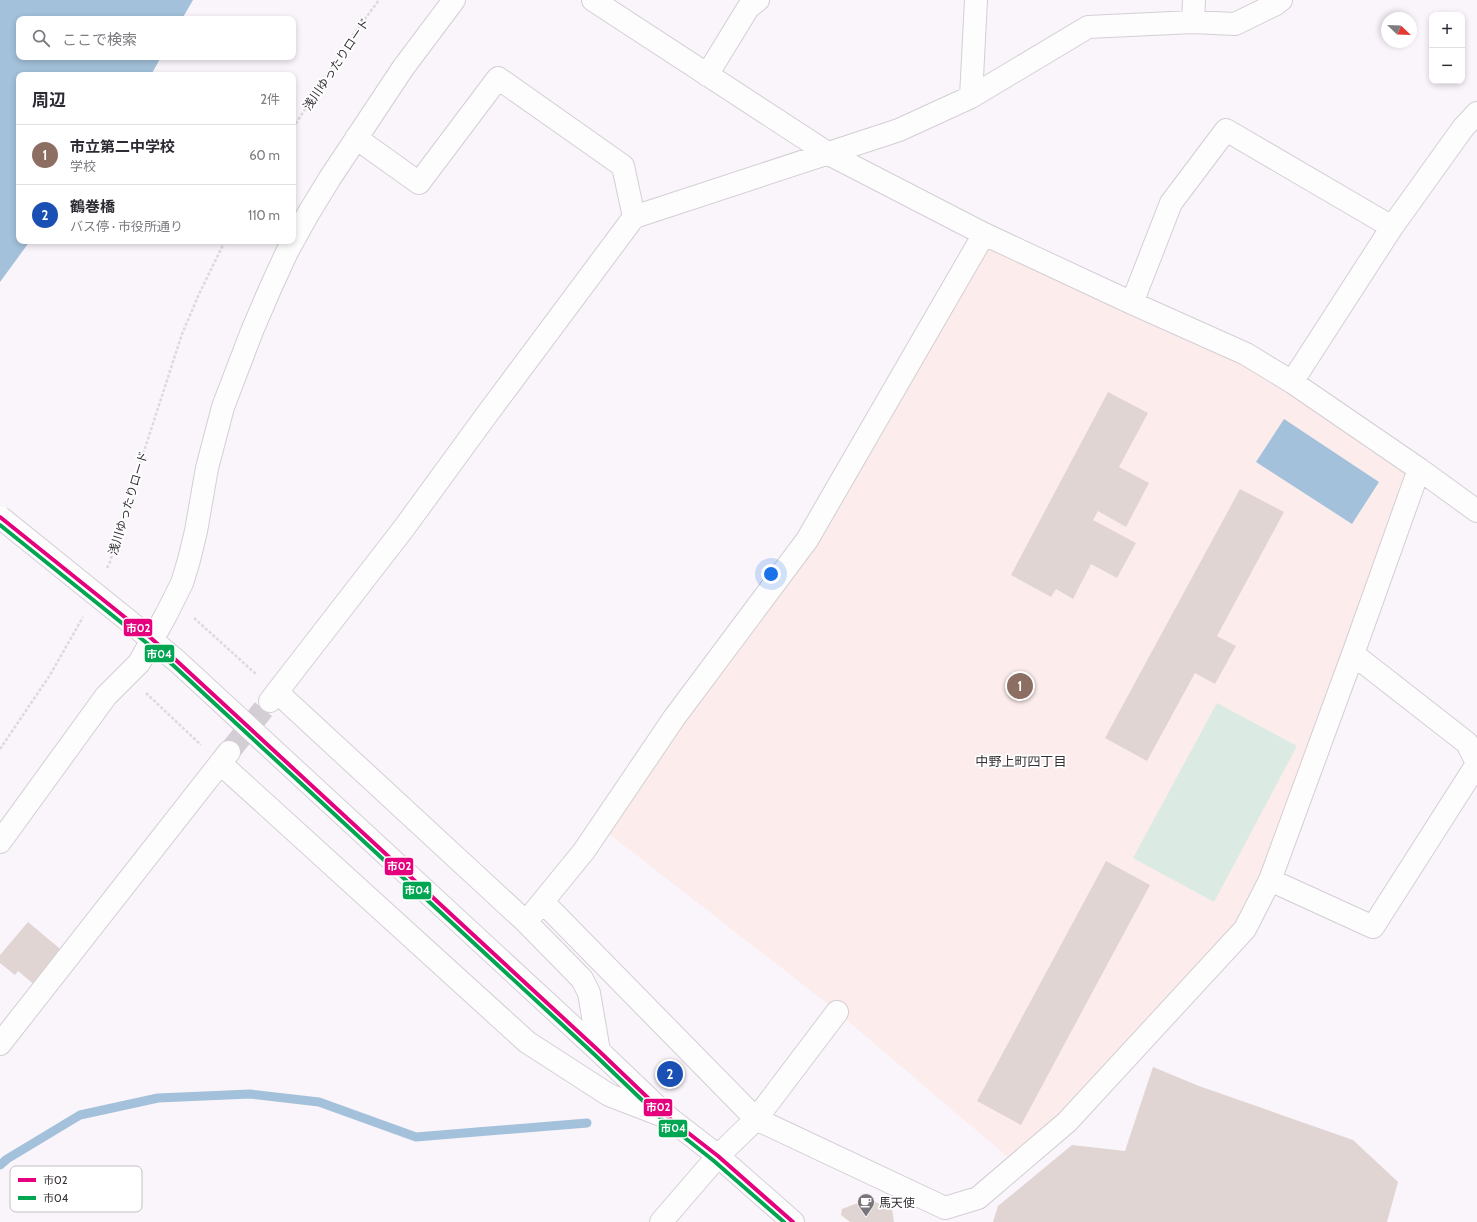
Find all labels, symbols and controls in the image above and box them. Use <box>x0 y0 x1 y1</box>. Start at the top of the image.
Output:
north arrow <box>1381 12 1417 48</box>
map controls <box>1429 12 1465 84</box>
button: + <box>1429 12 1465 48</box>
street label: 浅川ゆったりロード <box>300 15 372 113</box>
search box <box>16 16 296 60</box>
icon: search <box>30 27 52 49</box>
text: ここで検索 <box>62 31 137 49</box>
button: − <box>1429 48 1465 84</box>
text: 周辺 <box>32 90 66 110</box>
text: 2件 <box>260 91 280 107</box>
text: 市立第二中学校 <box>70 138 175 156</box>
text: 1 <box>43 147 47 163</box>
text: 60 m <box>249 147 280 163</box>
text: 学校 <box>70 158 96 174</box>
text: 鶴巻橋 <box>70 198 115 216</box>
text: 2 <box>42 207 48 223</box>
text: 110 m <box>248 207 280 223</box>
text: バス停 · 市役所通り <box>70 218 183 234</box>
street label: 浅川ゆったりロード <box>105 449 151 557</box>
your location <box>761 564 781 584</box>
line badge: 市02 <box>123 618 153 637</box>
text: 市02 <box>126 621 150 635</box>
line badge: 市04 <box>144 644 175 663</box>
text: 市04 <box>146 647 172 661</box>
pin: 1 <box>1007 671 1033 701</box>
district label: 中野上町四丁目 <box>975 753 1067 769</box>
line badge: 市02 <box>384 857 414 876</box>
text: 市02 <box>387 859 411 873</box>
line badge: 市04 <box>402 881 432 900</box>
text: 市04 <box>404 883 430 897</box>
pin: 2 <box>657 1059 683 1089</box>
line badge: 市02 <box>643 1098 673 1117</box>
text: 市02 <box>646 1100 670 1114</box>
line badge: 市04 <box>658 1119 688 1138</box>
text: 市04 <box>660 1121 686 1135</box>
legend <box>10 1166 142 1212</box>
text: 市02 <box>43 1173 68 1187</box>
text: 市04 <box>43 1191 69 1205</box>
cafe icon: 馬天使 <box>856 1192 876 1217</box>
place label: 馬天使 <box>879 1195 915 1210</box>

